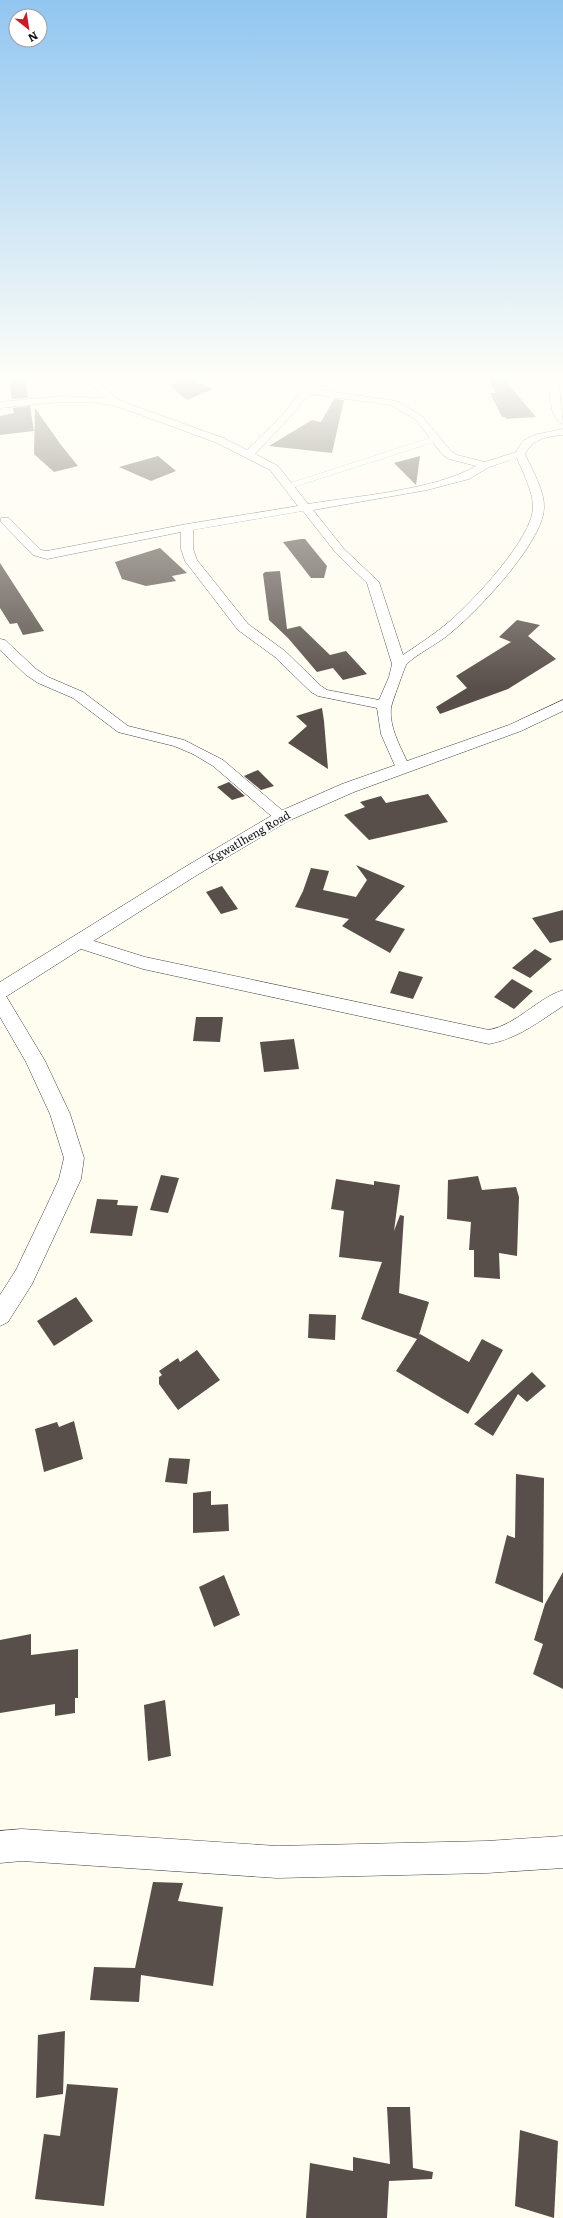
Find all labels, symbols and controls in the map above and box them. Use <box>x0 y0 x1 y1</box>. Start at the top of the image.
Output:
north arrow <box>8 8 48 48</box>
text: N <box>26 28 41 47</box>
street label: Kgwatlheng Road <box>204 806 293 866</box>

